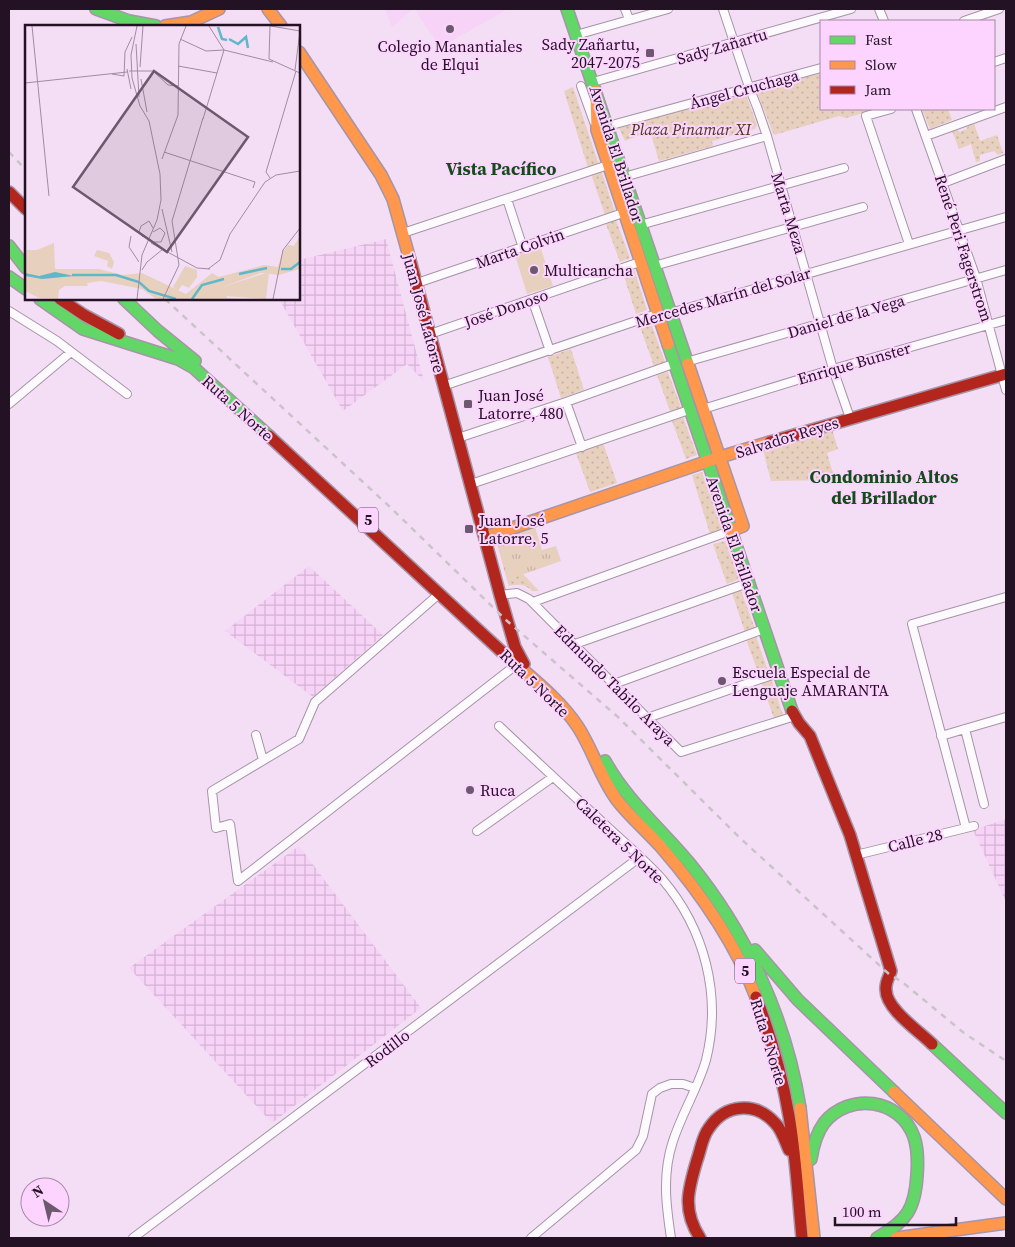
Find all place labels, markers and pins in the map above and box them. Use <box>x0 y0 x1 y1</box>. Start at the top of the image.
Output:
marker: Colegio Manantiales de Elqui <box>444 23 456 35</box>
place label: Sady Zañartu, 2047-2075 <box>542 33 640 73</box>
place label: Colegio Manantiales de Elqui <box>378 35 522 75</box>
marker: Sady Zañartu, 2047-2075 <box>644 47 656 59</box>
place label: Multicancha <box>544 259 634 281</box>
marker: Multicancha <box>528 264 540 276</box>
place label: Juan José Latorre, 480 <box>477 384 563 424</box>
marker: Juan José Latorre, 480 <box>462 398 474 410</box>
place label: Juan José Latorre, 5 <box>478 509 548 549</box>
marker: Juan José Latorre, 5 <box>463 523 475 535</box>
place label: Escuela Especial de Lenguaje AMARANTA <box>732 661 889 701</box>
marker: Escuela Especial de Lenguaje AMARANTA <box>716 675 728 687</box>
place label: Ruca <box>480 779 516 801</box>
marker: Ruca <box>464 784 476 796</box>

